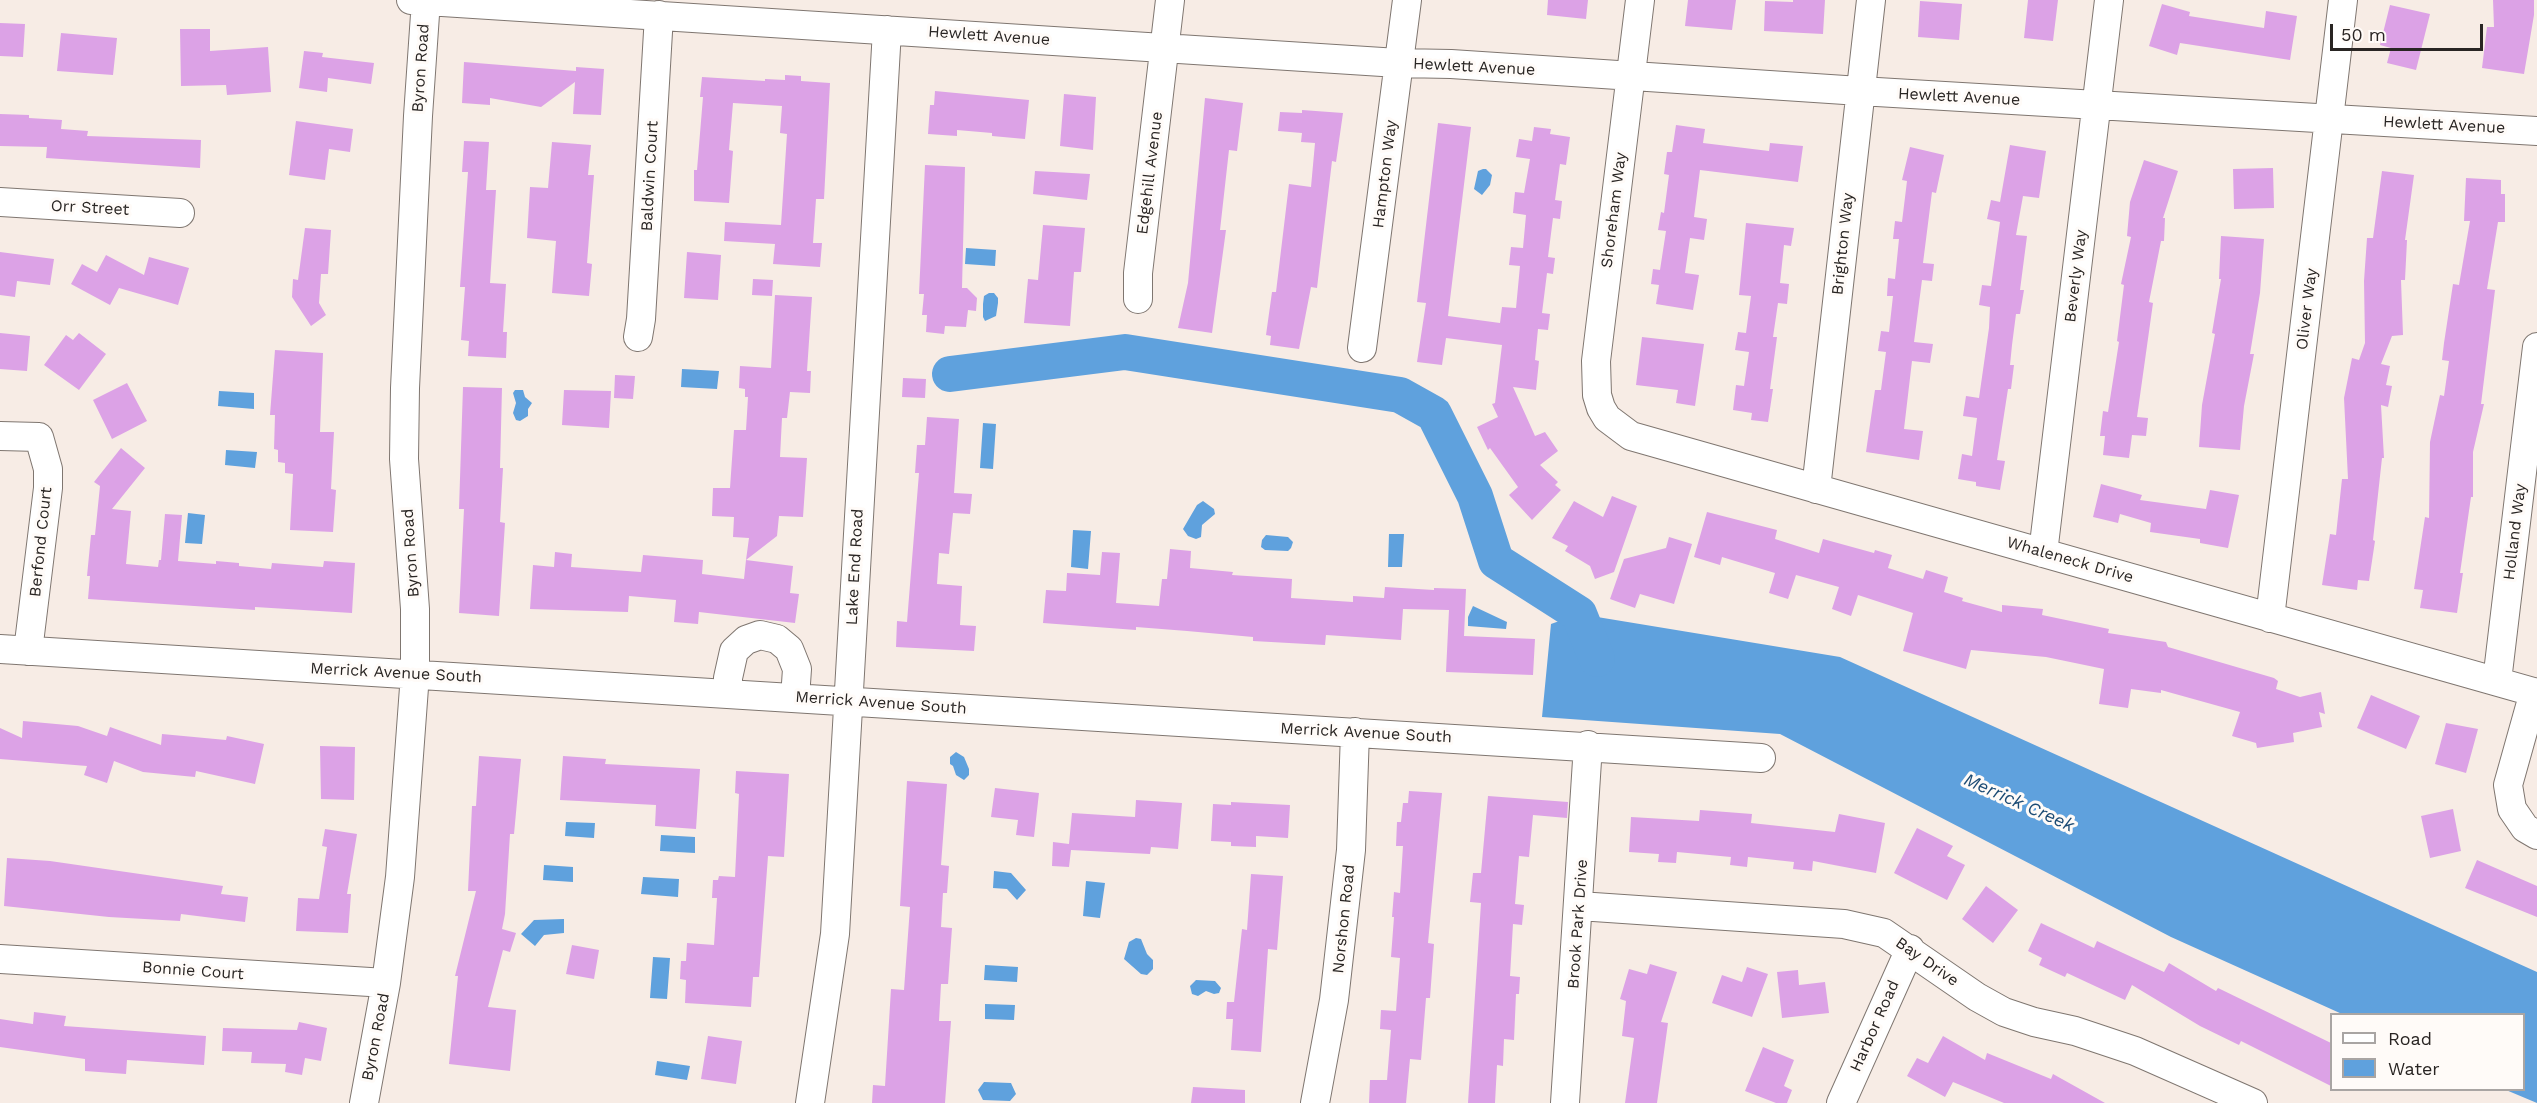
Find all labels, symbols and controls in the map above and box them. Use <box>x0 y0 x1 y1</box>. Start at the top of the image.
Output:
scale bar <box>2333 12 2486 50</box>
street label: Hewlett Avenue <box>927 22 1051 50</box>
street label: Byron Road <box>408 23 434 113</box>
text: 50 m <box>2341 24 2386 45</box>
street label: Hewlett Avenue <box>1412 54 1536 80</box>
street label: Hewlett Avenue <box>1897 84 2021 110</box>
street label: Edgehill Avenue <box>1133 110 1167 236</box>
street label: Hewlett Avenue <box>2382 112 2506 138</box>
street label: Hampton Way <box>1369 119 1401 229</box>
street label: Baldwin Court <box>638 120 662 232</box>
street label: Shoreham Way <box>1597 151 1631 269</box>
street label: Brighton Way <box>1828 192 1858 296</box>
street label: Orr Street <box>50 196 130 220</box>
street label: Beverly Way <box>2061 229 2091 323</box>
street label: Oliver Way <box>2292 267 2322 351</box>
street label: Holland Way <box>2500 483 2530 581</box>
street label: Berfond Court <box>26 486 56 598</box>
street label: Byron Road <box>398 508 424 598</box>
street label: Lake End Road <box>842 508 868 626</box>
street label: Whaleneck Drive <box>2004 533 2136 587</box>
street label: Merrick Avenue South <box>310 659 482 687</box>
street label: Merrick Avenue South <box>795 687 967 719</box>
street label: Merrick Avenue South <box>1280 719 1452 747</box>
water label: Merrick Creek <box>1960 769 2078 837</box>
street label: Brook Park Drive <box>1564 858 1592 990</box>
street label: Norshon Road <box>1329 863 1359 975</box>
street label: Bay Drive <box>1892 933 1962 991</box>
street label: Bonnie Court <box>141 958 245 984</box>
street label: Harbor Road <box>1846 977 1904 1075</box>
street label: Byron Road <box>358 991 394 1083</box>
legend <box>2330 1013 2525 1091</box>
text: Road <box>2388 1028 2432 1049</box>
text: Water <box>2388 1058 2440 1079</box>

